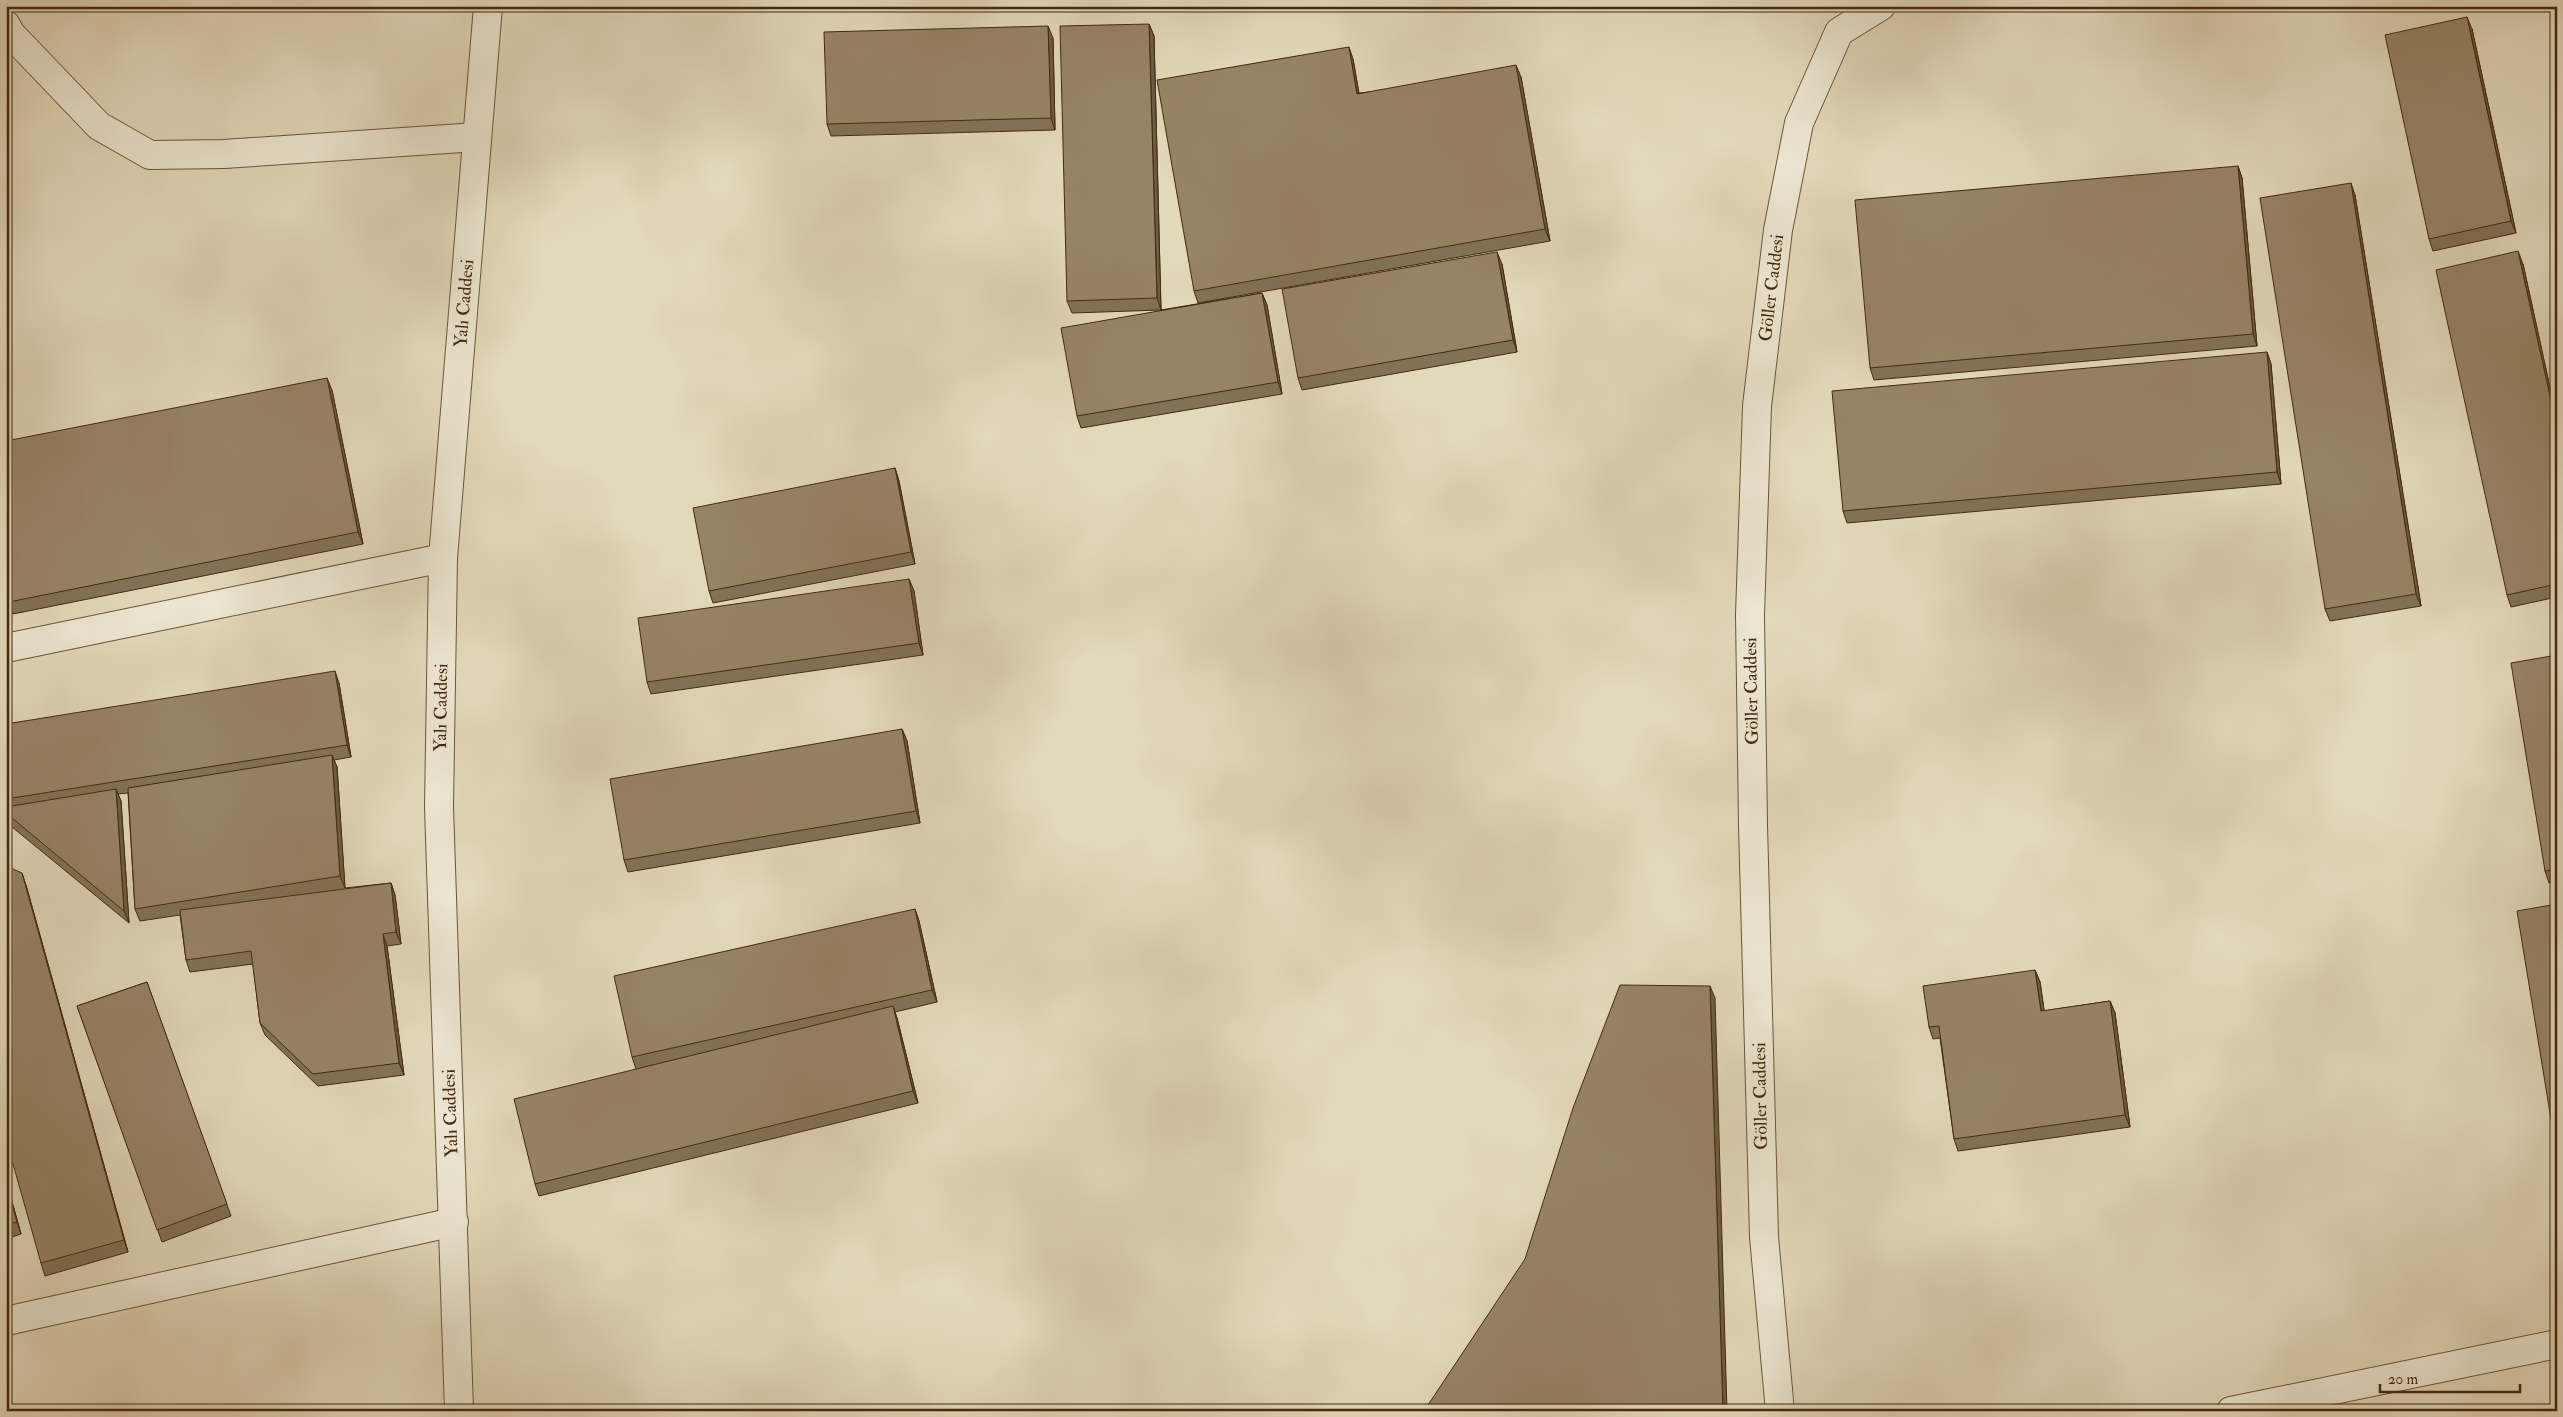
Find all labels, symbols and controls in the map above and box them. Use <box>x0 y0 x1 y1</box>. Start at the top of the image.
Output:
street label: Göller Caddesi <box>1754 233 1789 343</box>
street label: Yalı Caddesi <box>449 258 479 348</box>
street label: Göller Caddesi <box>1739 637 1764 745</box>
street label: Yalı Caddesi <box>429 663 453 752</box>
street label: Göller Caddesi <box>1748 1042 1773 1150</box>
street label: Yalı Caddesi <box>437 1068 464 1157</box>
scale bar <box>2380 1362 2520 1394</box>
text: 20 m <box>2388 1370 2418 1389</box>

